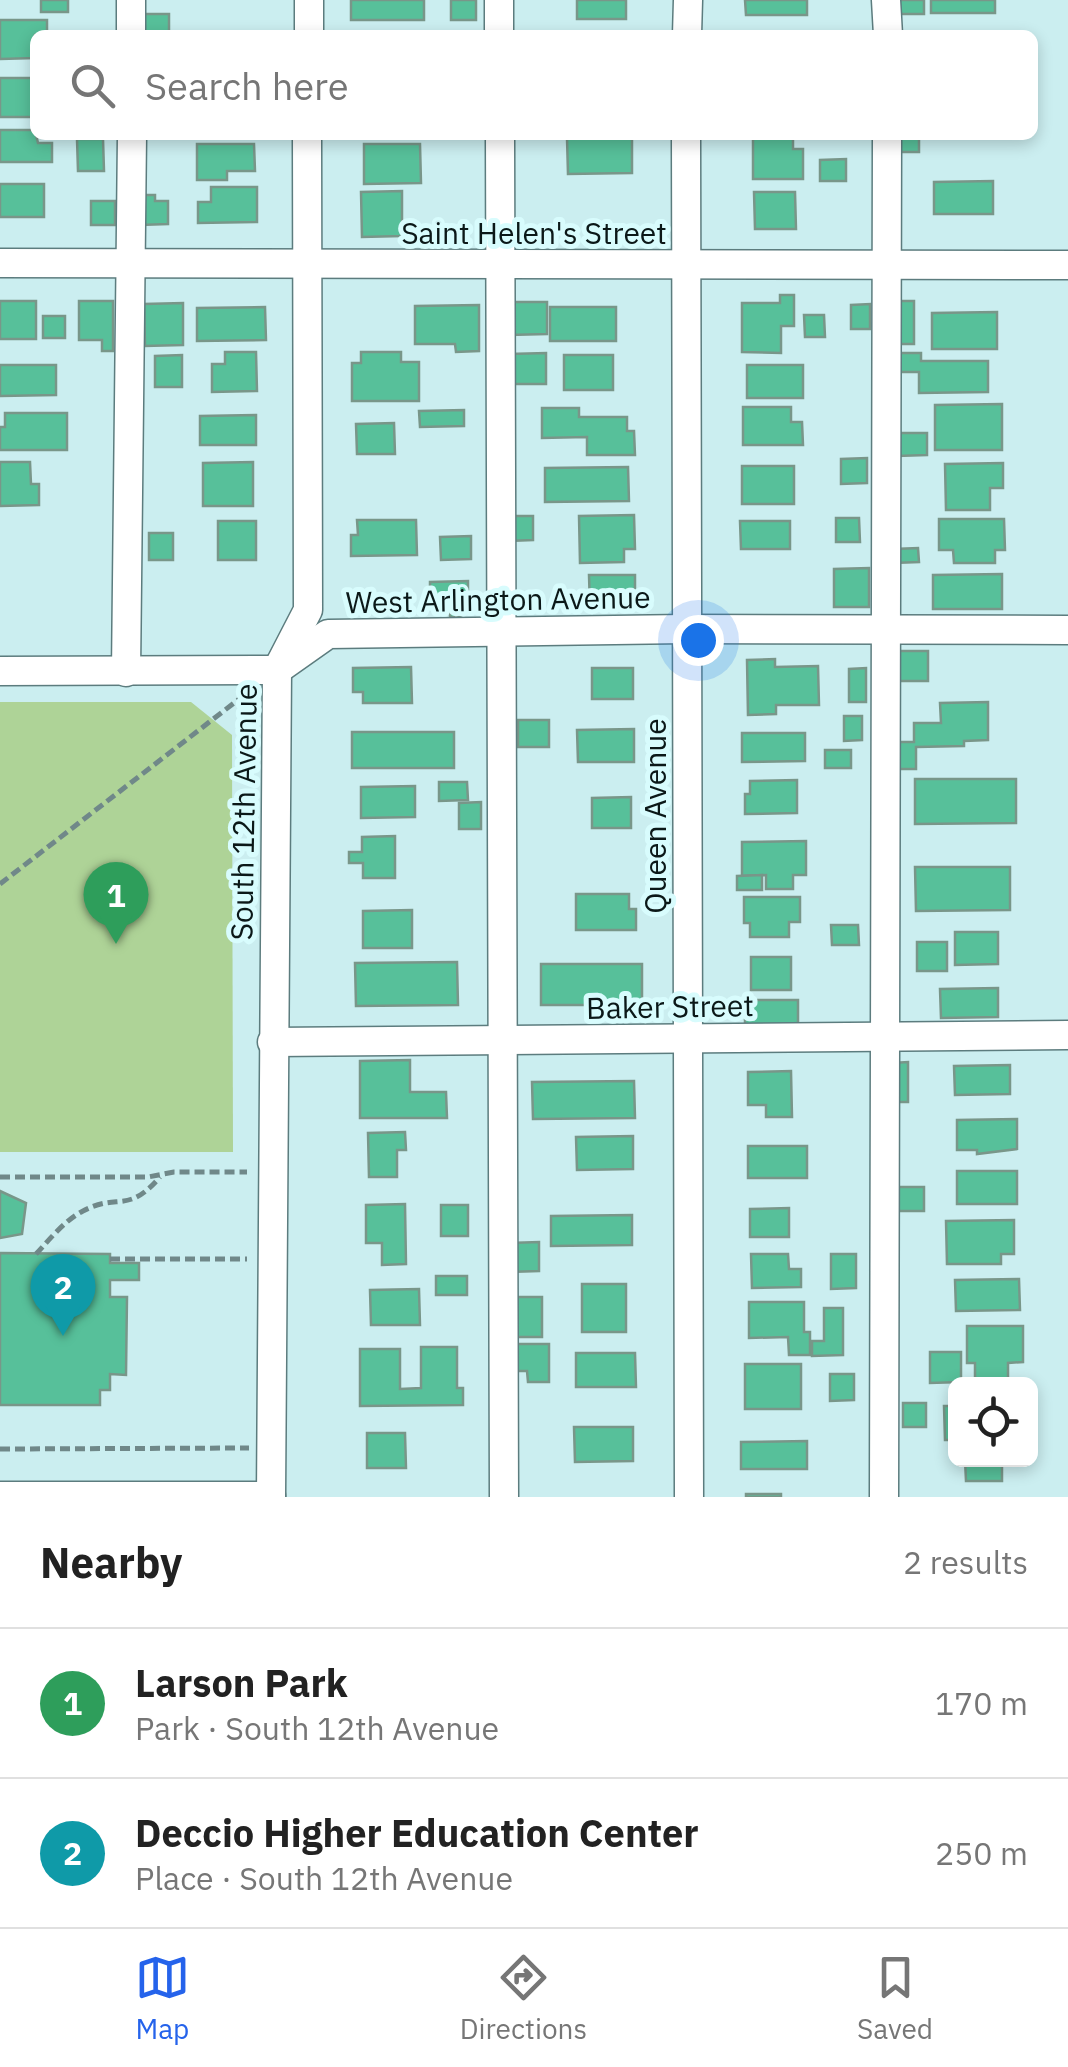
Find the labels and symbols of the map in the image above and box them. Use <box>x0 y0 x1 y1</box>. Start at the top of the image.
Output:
street label: Saint Helen's Street <box>401 213 667 252</box>
street label: West Arlington Avenue <box>345 577 651 621</box>
your location <box>673 615 724 666</box>
street label: South 12th Avenue <box>221 683 265 941</box>
street label: Queen Avenue <box>635 718 674 914</box>
pin: 1 <box>84 862 148 944</box>
street label: Baker Street <box>586 985 754 1027</box>
pin: 2 <box>30 1254 96 1336</box>

